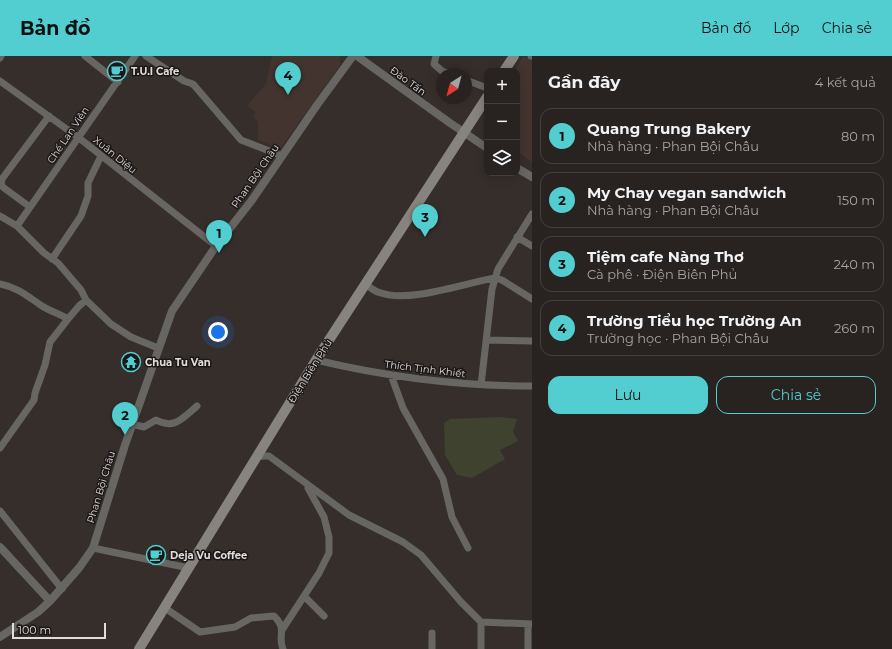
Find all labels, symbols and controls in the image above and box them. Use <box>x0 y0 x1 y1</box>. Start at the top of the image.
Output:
text: Bản đồ <box>20 17 90 40</box>
text: Bản đồ <box>701 19 751 37</box>
text: Lớp <box>773 19 800 37</box>
text: Chia sẻ <box>822 19 872 37</box>
cafe icon: T.U.I Cafe <box>106 60 128 82</box>
pin: 4 <box>275 62 301 95</box>
street label: Đào Tấn <box>388 64 428 98</box>
place label: T.U.I Cafe <box>131 65 179 78</box>
north arrow <box>436 68 472 104</box>
map controls <box>484 68 520 176</box>
button: + <box>484 68 520 104</box>
text: Gần đây <box>548 72 620 92</box>
text: 4 kết quả <box>815 74 876 90</box>
street label: Chế Lan Viên <box>44 104 92 166</box>
button: − <box>484 104 520 140</box>
text: Quang Trung Bakery <box>587 119 751 138</box>
text: 1 <box>559 128 565 144</box>
text: 80 m <box>841 128 875 144</box>
street label: Xuân Diệu <box>91 134 139 176</box>
text: Nhà hàng · Phan Bội Châu <box>587 138 759 154</box>
button: layers <box>484 140 520 176</box>
street label: Phan Bội Châu <box>228 142 282 210</box>
text: My Chay vegan sandwich <box>587 183 786 202</box>
text: 2 <box>558 192 566 208</box>
text: 150 m <box>837 192 875 208</box>
text: Nhà hàng · Phan Bội Châu <box>587 202 759 218</box>
pin: 3 <box>412 204 438 237</box>
pin: 1 <box>206 220 232 253</box>
text: Tiệm cafe Nàng Thơ <box>587 247 744 266</box>
text: 3 <box>558 256 566 272</box>
text: 240 m <box>834 256 875 272</box>
text: Cà phê · Điện Biên Phủ <box>587 266 737 282</box>
text: Trường Tiểu học Trường An <box>587 311 802 330</box>
text: 4 <box>558 320 566 336</box>
text: 260 m <box>834 320 875 336</box>
your location <box>208 322 228 342</box>
text: Trường học · Phan Bội Châu <box>587 330 769 346</box>
street label: Điện Biên Phủ <box>285 337 335 405</box>
temple icon: Chua Tu Van <box>120 351 142 373</box>
place label: Chua Tu Van <box>145 356 211 369</box>
street label: Thích Tịnh Khiết <box>384 358 466 380</box>
button: Lưu <box>548 376 708 414</box>
button: Chia sẻ <box>716 376 876 414</box>
pin: 2 <box>112 402 138 435</box>
street label: Phan Bội Châu <box>84 449 118 525</box>
cafe icon: Deja Vu Coffee <box>145 544 167 566</box>
place label: Deja Vu Coffee <box>170 549 247 562</box>
scale bar <box>12 621 106 640</box>
text: 100 m <box>18 623 51 637</box>

